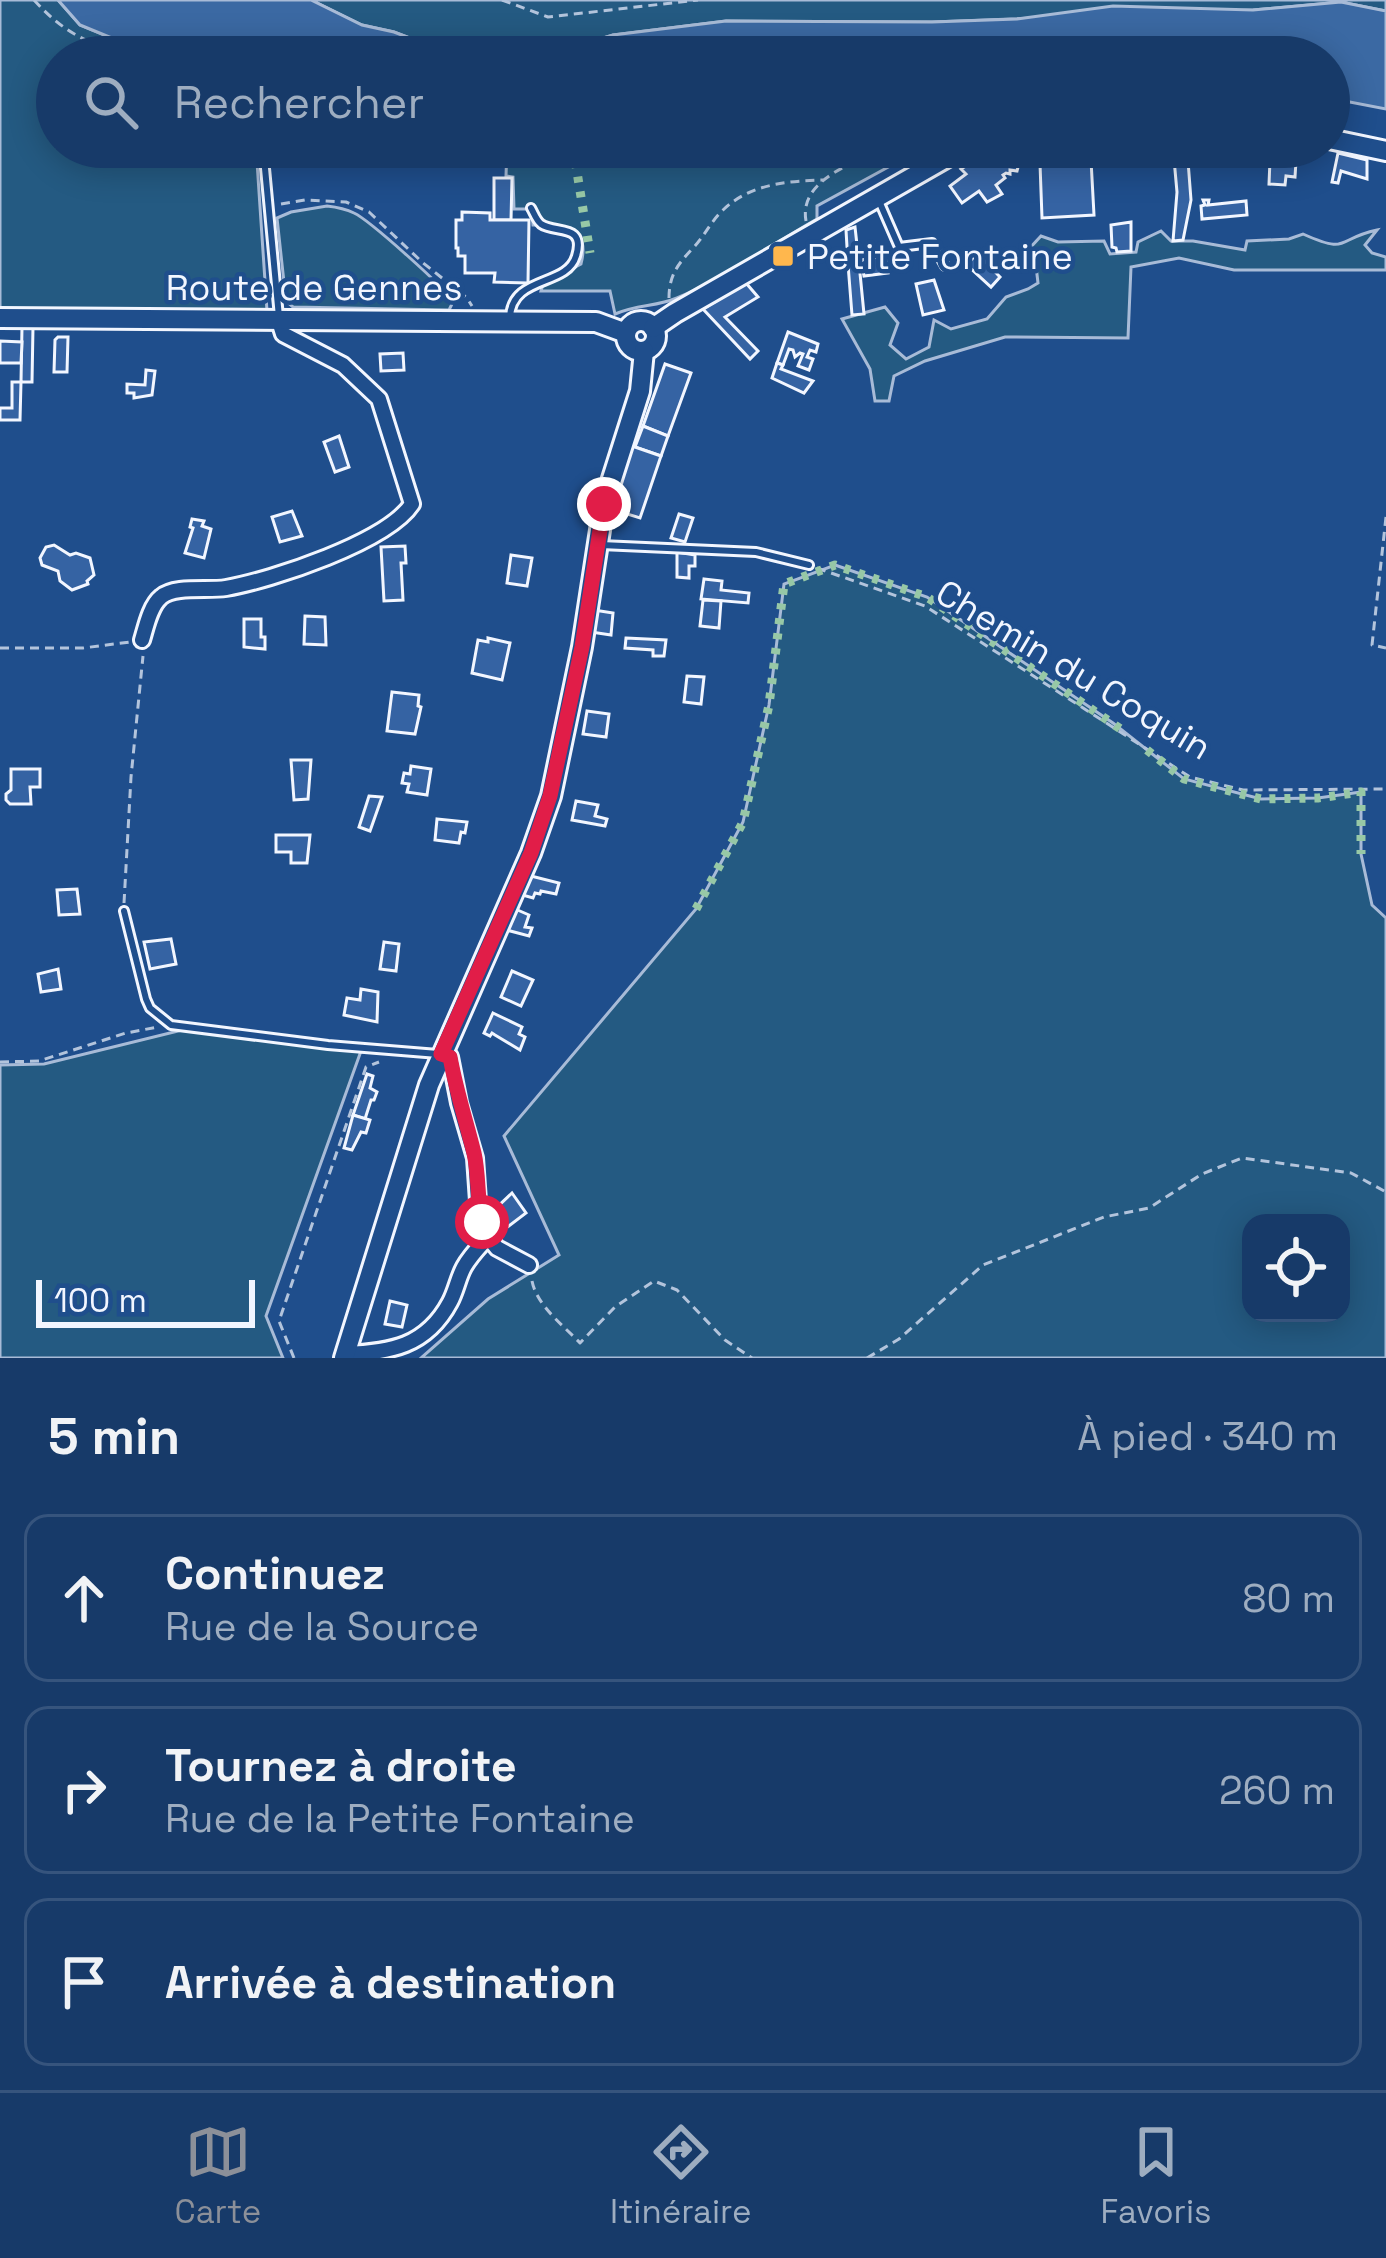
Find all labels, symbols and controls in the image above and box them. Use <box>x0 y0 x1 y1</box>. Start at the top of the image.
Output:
search box <box>36 36 1350 168</box>
icon: search <box>78 69 144 135</box>
text: Rechercher <box>174 74 424 131</box>
place label: Petite Fontaine <box>807 234 1073 280</box>
marker: Petite Fontaine <box>770 243 796 269</box>
street label: Route de Gennes <box>166 265 462 311</box>
route end <box>577 477 631 531</box>
street label: Chemin du Coquin <box>927 569 1220 770</box>
route start <box>455 1195 509 1249</box>
map controls <box>1242 1214 1350 1322</box>
button: locate <box>1242 1214 1350 1322</box>
scale bar <box>36 1274 255 1327</box>
text: 100 m <box>54 1280 147 1322</box>
text: 5 min <box>48 1404 180 1469</box>
text: À pied · 340 m <box>1077 1412 1338 1461</box>
text: Continuez <box>165 1545 385 1602</box>
icon: ahead <box>51 1565 117 1631</box>
text: 80 m <box>1242 1574 1335 1623</box>
text: Rue de la Source <box>165 1602 479 1651</box>
text: Tournez à droite <box>165 1737 517 1794</box>
icon: right <box>51 1757 117 1823</box>
text: 260 m <box>1219 1766 1335 1815</box>
text: Rue de la Petite Fontaine <box>165 1794 635 1843</box>
icon: arrive <box>51 1949 117 2015</box>
text: Arrivée à destination <box>165 1954 616 2011</box>
tab: Carte <box>174 2119 261 2233</box>
tab: Itinéraire <box>610 2119 752 2233</box>
tab: Favoris <box>1100 2119 1212 2233</box>

